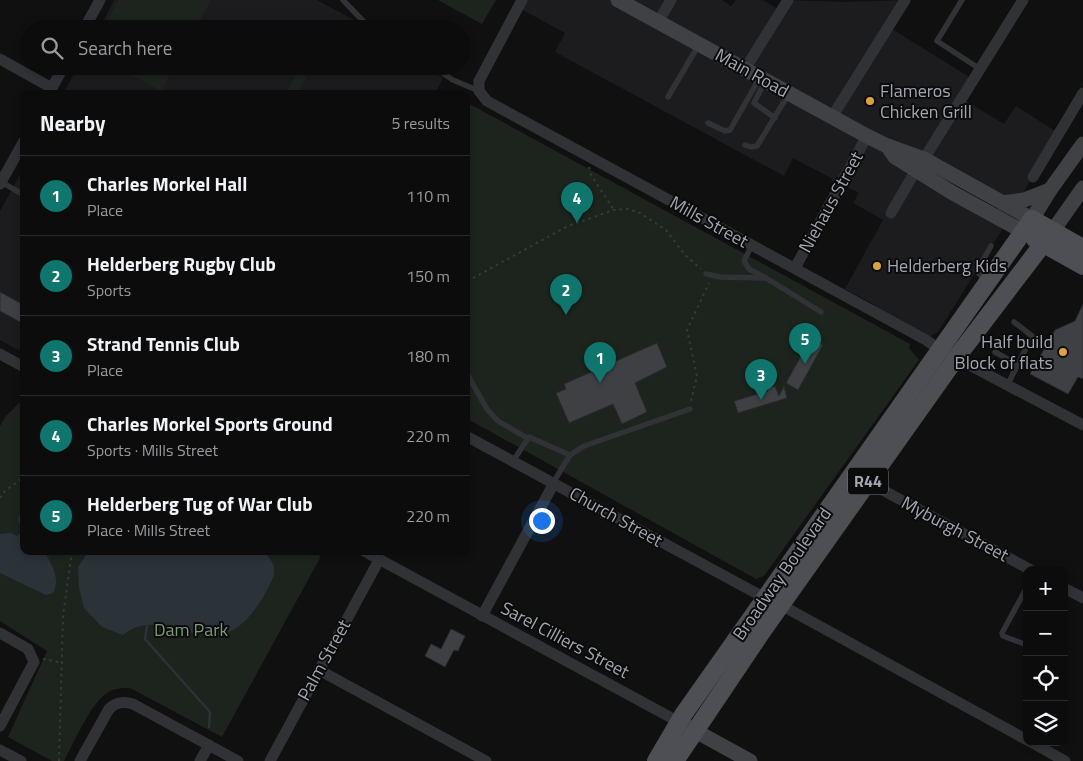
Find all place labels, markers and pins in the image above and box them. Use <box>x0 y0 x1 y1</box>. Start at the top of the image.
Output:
place label: Flameros Chicken Grill <box>880 77 972 125</box>
marker: Flameros Chicken Grill <box>864 95 876 107</box>
pin: 4 <box>561 182 593 223</box>
place label: Helderberg Kids <box>887 252 1007 279</box>
marker: Helderberg Kids <box>871 260 883 272</box>
pin: 2 <box>550 274 582 315</box>
pin: 5 <box>789 323 821 364</box>
place label: Half build Block of flats <box>955 328 1053 376</box>
pin: 1 <box>584 342 616 383</box>
marker: Half build Block of flats <box>1057 346 1069 358</box>
pin: 3 <box>745 359 777 400</box>

